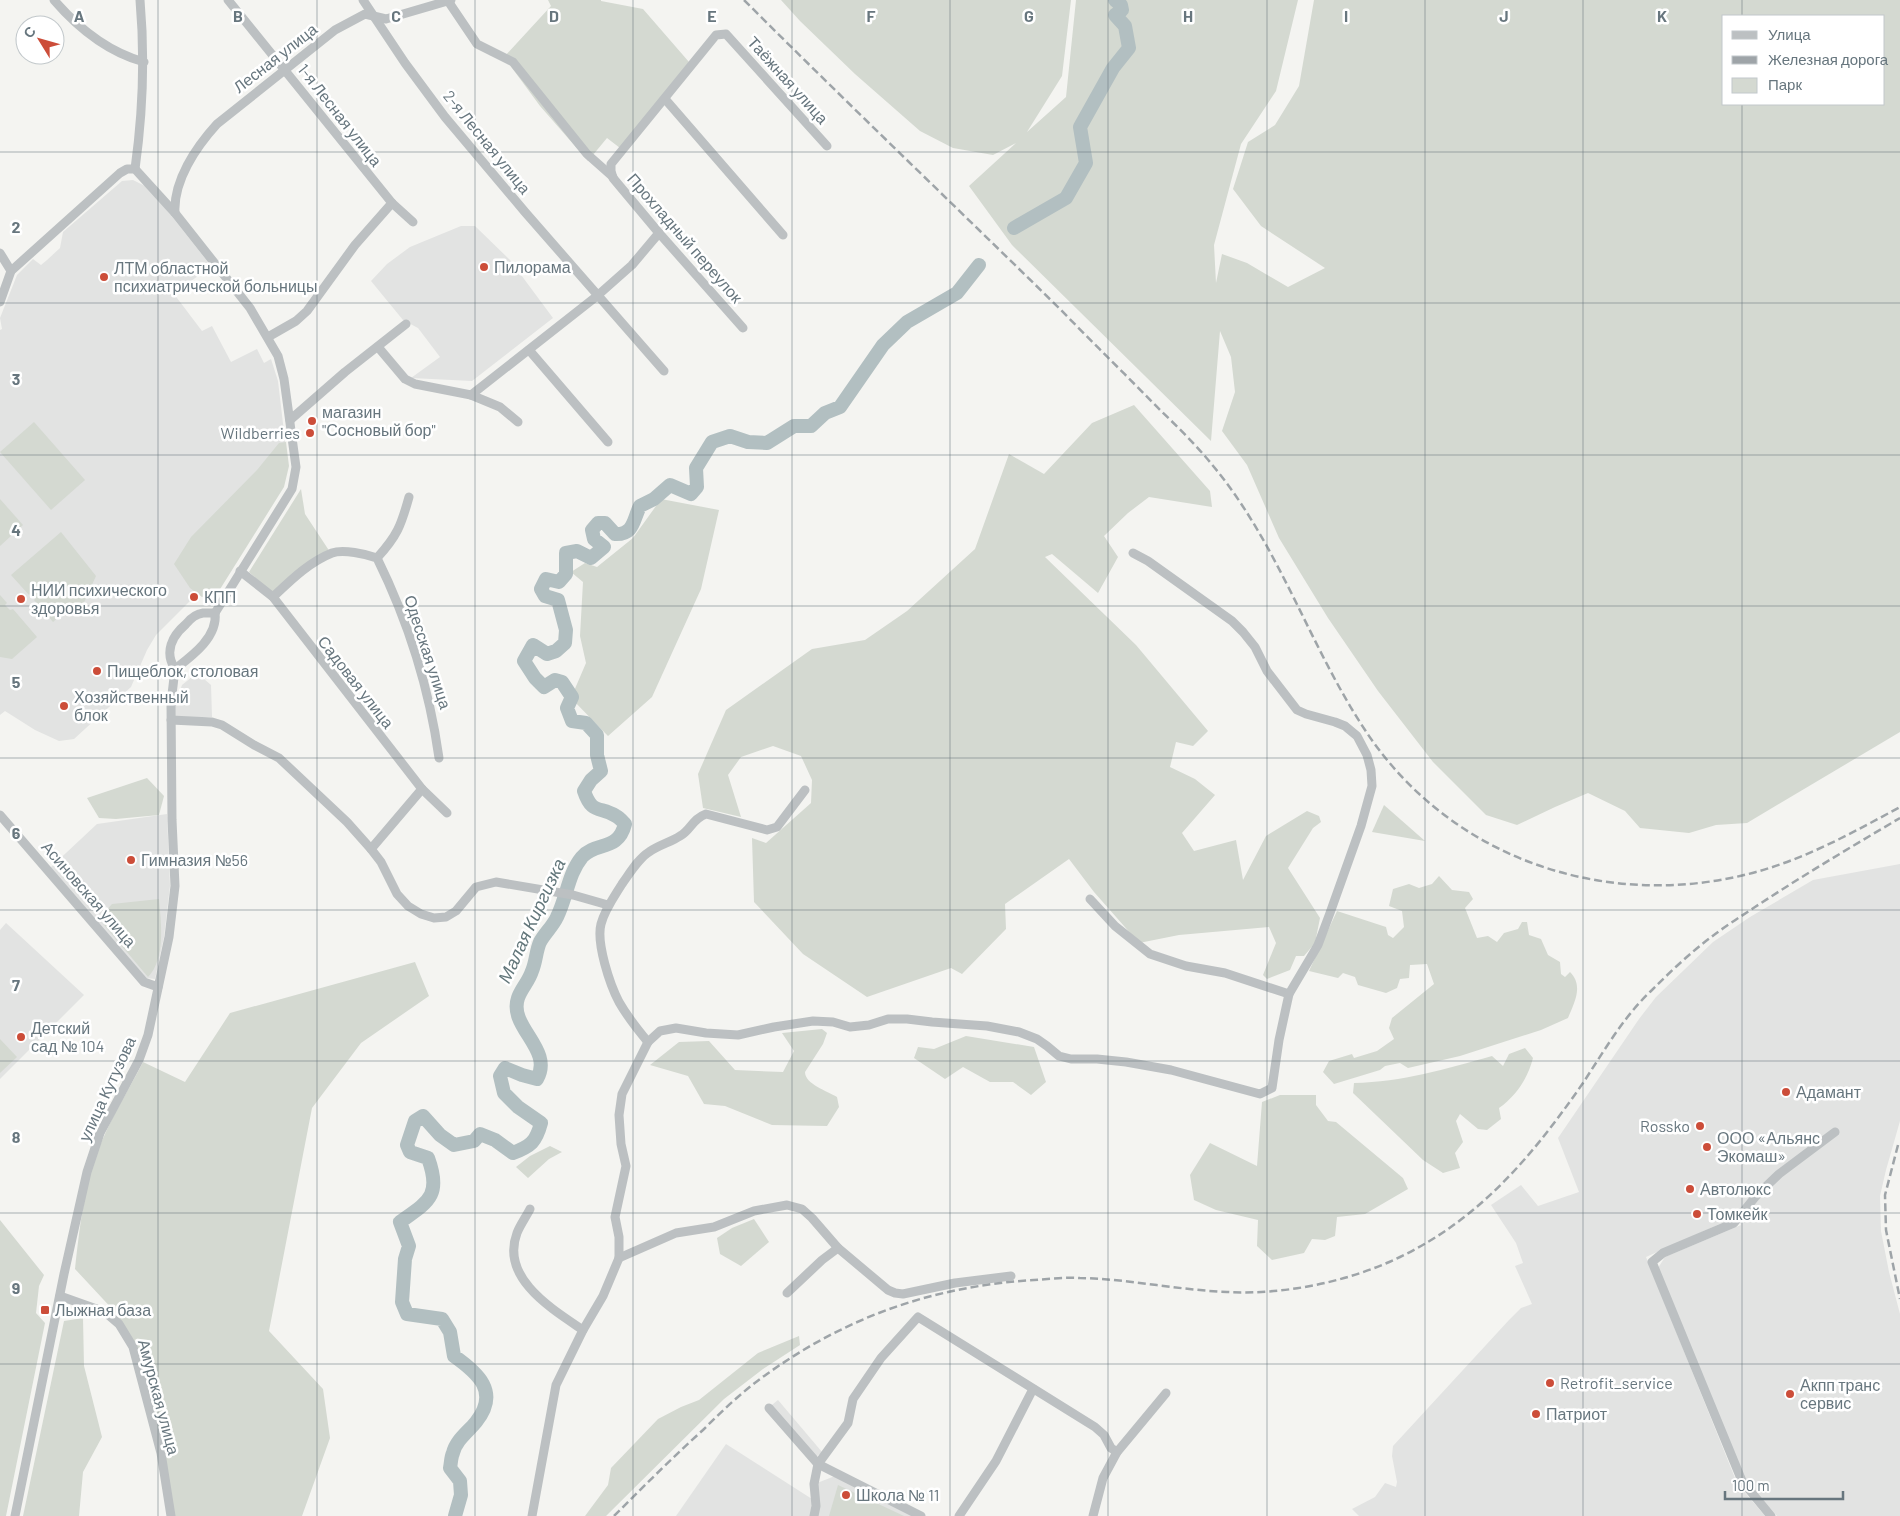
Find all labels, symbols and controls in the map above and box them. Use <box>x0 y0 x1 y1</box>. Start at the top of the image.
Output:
text: A <box>74 6 85 25</box>
text: B <box>233 6 243 25</box>
text: C <box>391 6 401 25</box>
text: D <box>549 6 559 25</box>
text: E <box>707 6 717 25</box>
text: F <box>867 6 876 25</box>
text: G <box>1024 6 1034 25</box>
text: H <box>1183 6 1193 25</box>
text: I <box>1344 6 1348 25</box>
text: J <box>1499 6 1509 25</box>
text: K <box>1657 6 1667 25</box>
north arrow <box>15 15 65 65</box>
legend <box>1722 15 1885 105</box>
street label: Лесная улица <box>229 19 320 96</box>
text: С <box>19 23 39 41</box>
text: Улица <box>1768 25 1811 43</box>
street label: Таёжная улица <box>744 32 833 127</box>
text: Железная дорога <box>1768 50 1889 68</box>
street label: 1-я Лесная улица <box>295 60 386 170</box>
text: Парк <box>1768 75 1802 93</box>
street label: 2-я Лесная улица <box>440 86 535 197</box>
street label: Прохладный переулок <box>624 169 747 307</box>
text: 2 <box>12 217 21 236</box>
place label: Пилорама <box>494 257 571 276</box>
place label: ЛТМ областной психиатрической больницы <box>114 258 318 295</box>
marker: Пилорама <box>478 261 490 273</box>
marker: ЛТМ областной психиатрической больницы <box>98 271 110 283</box>
text: 3 <box>12 369 20 388</box>
place label: магазин "Сосновый бор" <box>322 402 436 439</box>
marker: магазин "Сосновый бор" <box>306 415 318 427</box>
place label: Wildberries <box>220 423 300 442</box>
marker: Wildberries <box>304 427 316 439</box>
text: 4 <box>11 520 21 539</box>
place label: НИИ психического здоровья <box>31 580 167 617</box>
place label: КПП <box>204 587 236 606</box>
marker: КПП <box>188 591 200 603</box>
marker: НИИ психического здоровья <box>15 593 27 605</box>
street label: Одесская улица <box>401 593 456 711</box>
street label: Садовая улица <box>314 632 398 732</box>
place label: Пищеблок, столовая <box>107 661 258 680</box>
marker: Пищеблок, столовая <box>91 665 103 677</box>
text: 5 <box>12 672 21 691</box>
place label: Хозяйственный блок <box>74 687 189 724</box>
marker: Хозяйственный блок <box>58 700 70 712</box>
text: 6 <box>12 823 21 842</box>
street label: Асиновская улица <box>38 837 140 950</box>
place label: Гимназия №56 <box>141 850 248 869</box>
marker: Гимназия №56 <box>125 854 137 866</box>
water label: Малая Киргизка <box>493 855 570 986</box>
text: 7 <box>12 975 20 994</box>
place label: Детский сад № 104 <box>31 1018 104 1055</box>
marker: Детский сад № 104 <box>15 1031 27 1043</box>
street label: улица Кутузова <box>74 1033 139 1144</box>
place label: Адамант <box>1796 1082 1862 1101</box>
marker: Адамант <box>1780 1086 1792 1098</box>
place label: Rossko <box>1640 1116 1690 1135</box>
marker: Rossko <box>1694 1120 1706 1132</box>
text: 8 <box>12 1127 21 1146</box>
place label: ООО «Альянс Экомаш» <box>1717 1128 1820 1165</box>
marker: ООО «Альянс Экомаш» <box>1701 1141 1713 1153</box>
place label: Автолюкс <box>1700 1179 1771 1198</box>
marker: Автолюкс <box>1684 1183 1696 1195</box>
place label: Томкейк <box>1707 1204 1768 1223</box>
marker: Томкейк <box>1691 1208 1703 1220</box>
text: 9 <box>12 1278 20 1297</box>
place label: Лыжная база <box>55 1300 151 1319</box>
marker: Лыжная база <box>39 1304 51 1316</box>
street label: Амурская улица <box>135 1337 184 1457</box>
place label: Retrofit_service <box>1560 1373 1673 1392</box>
place label: Акпп транс сервис <box>1800 1375 1880 1412</box>
marker: Retrofit_service <box>1544 1377 1556 1389</box>
marker: Акпп транс сервис <box>1784 1388 1796 1400</box>
place label: Патриот <box>1546 1404 1608 1423</box>
marker: Патриот <box>1530 1408 1542 1420</box>
scale bar <box>1725 1468 1842 1500</box>
text: 100 m <box>1732 1476 1770 1494</box>
place label: Школа № 11 <box>856 1485 939 1504</box>
marker: Школа № 11 <box>840 1489 852 1501</box>

